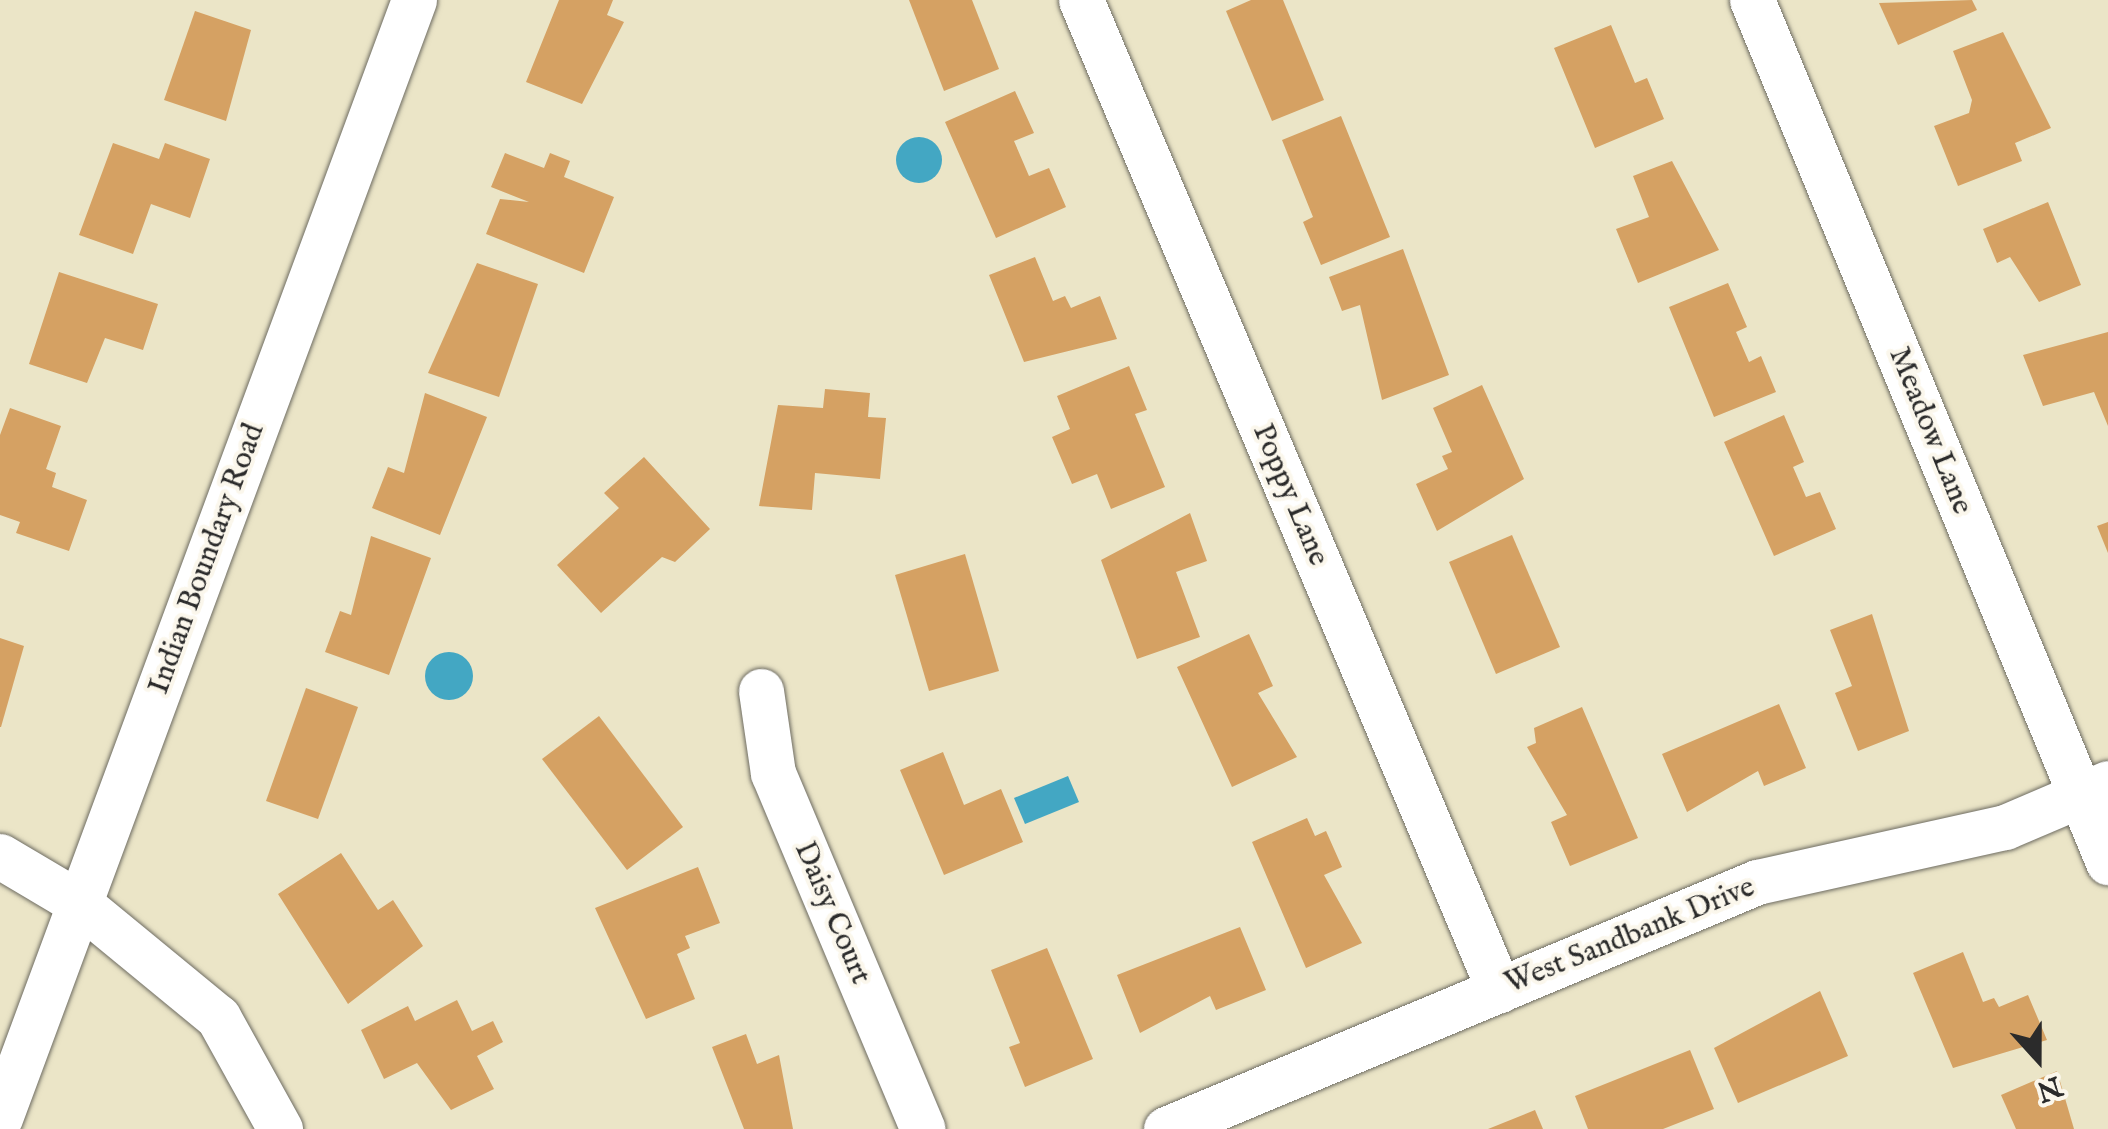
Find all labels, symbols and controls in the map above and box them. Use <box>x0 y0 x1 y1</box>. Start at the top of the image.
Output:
street label: Meadow Lane <box>1880 342 1980 520</box>
street label: Indian Boundary Road <box>141 419 273 699</box>
street label: Poppy Lane <box>1244 419 1336 571</box>
street label: Daisy Court <box>786 836 878 990</box>
street label: West Sandbank Drive <box>1500 869 1760 1003</box>
north arrow <box>1988 1009 2088 1109</box>
text: N <box>2031 1067 2067 1108</box>

